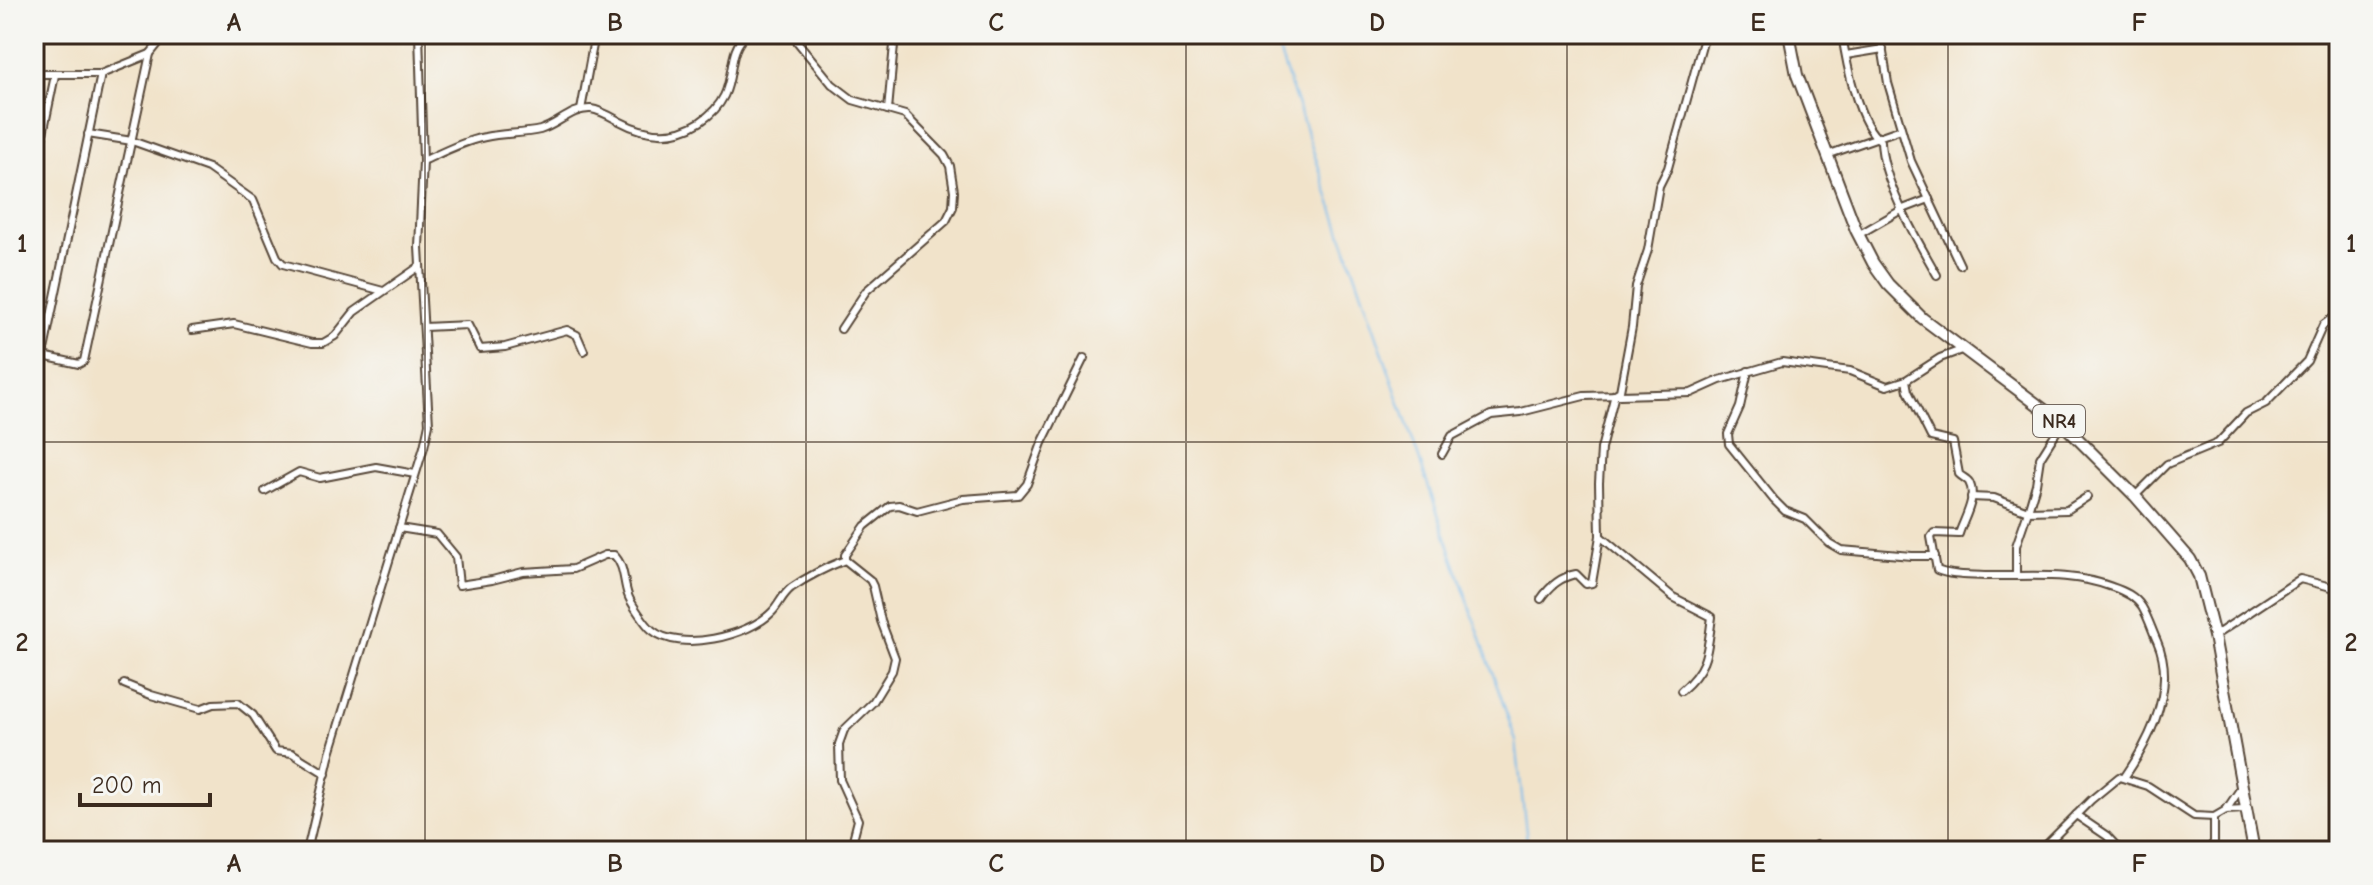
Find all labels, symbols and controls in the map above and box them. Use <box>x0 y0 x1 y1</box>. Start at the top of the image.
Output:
text: A <box>227 8 242 38</box>
text: B <box>607 8 623 38</box>
text: C <box>988 8 1004 38</box>
text: D <box>1369 8 1385 38</box>
text: E <box>1750 8 1766 38</box>
text: F <box>2131 8 2147 38</box>
text: 1 <box>17 229 27 259</box>
text: 1 <box>2346 229 2356 259</box>
road number: NR4 <box>2033 405 2085 437</box>
text: 2 <box>16 628 28 658</box>
text: 2 <box>2345 628 2357 658</box>
scale bar <box>80 757 210 807</box>
text: 200 m <box>92 771 162 799</box>
text: A <box>227 849 242 879</box>
text: B <box>607 849 623 879</box>
text: C <box>988 849 1004 879</box>
text: D <box>1369 849 1385 879</box>
text: E <box>1750 849 1766 879</box>
text: F <box>2131 849 2147 879</box>

